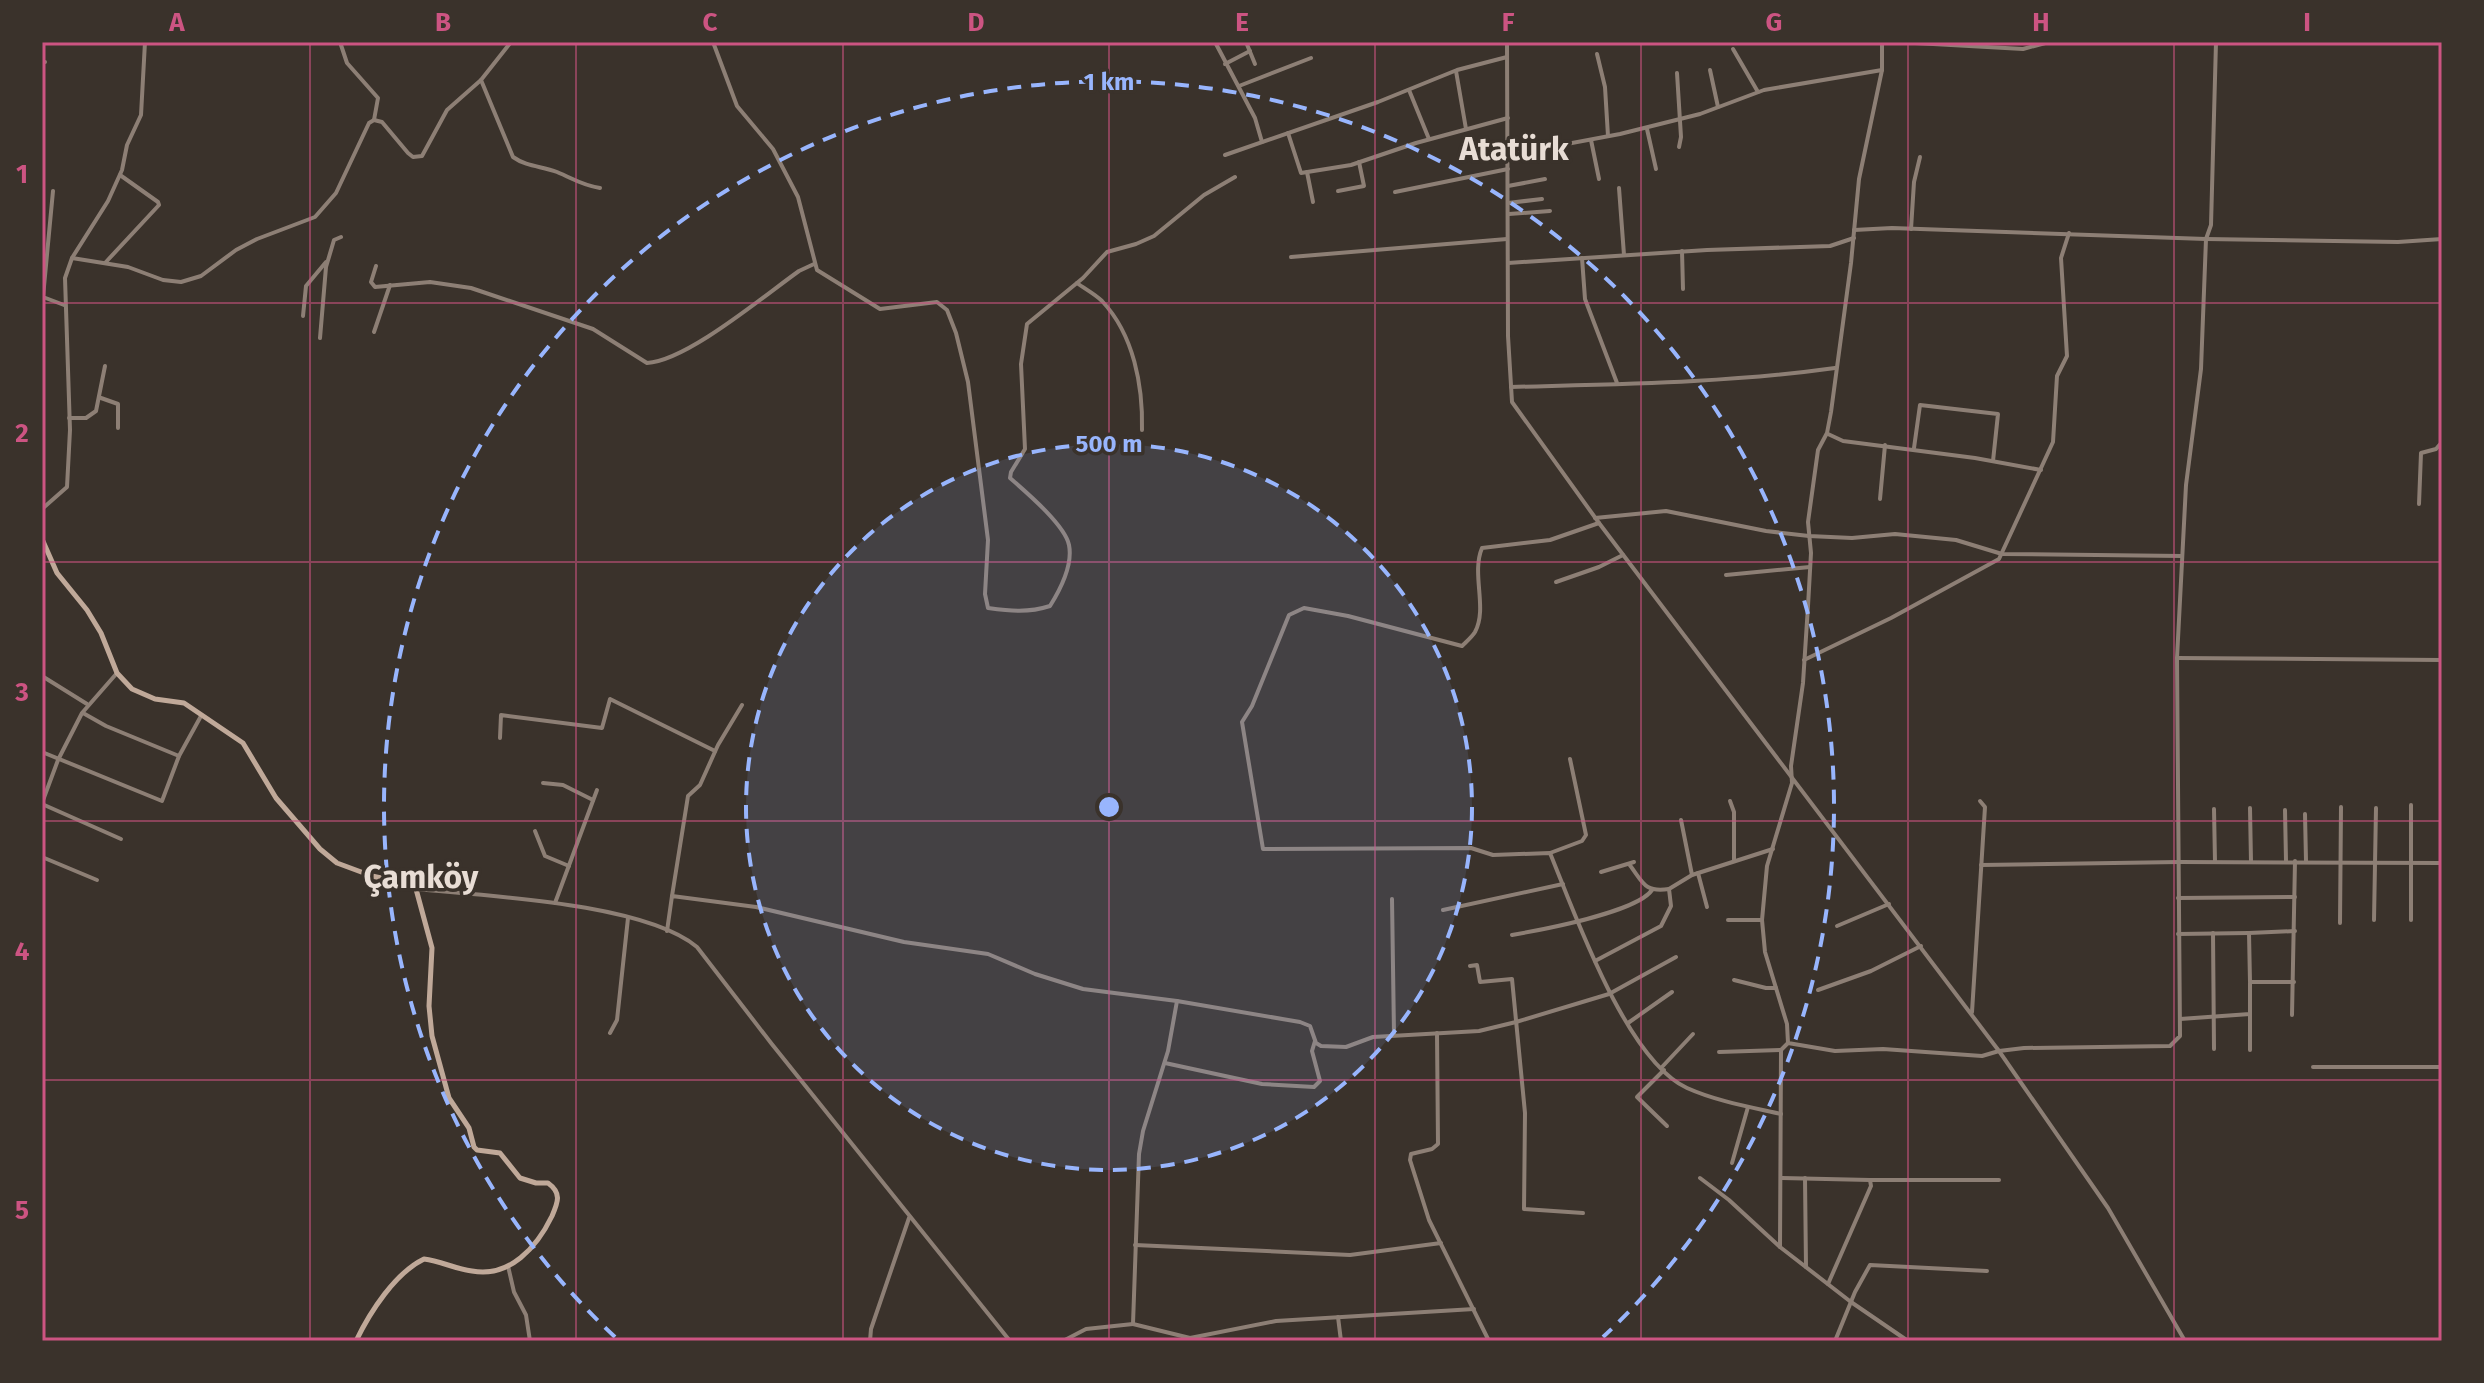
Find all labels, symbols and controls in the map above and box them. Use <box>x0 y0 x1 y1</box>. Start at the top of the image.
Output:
text: A <box>168 7 185 38</box>
text: B <box>435 7 451 38</box>
text: C <box>703 7 718 38</box>
text: D <box>968 7 985 38</box>
text: E <box>1235 7 1249 38</box>
text: F <box>1502 7 1515 38</box>
text: G <box>1766 7 1782 38</box>
text: H <box>2032 7 2050 38</box>
text: I <box>2303 7 2311 38</box>
text: 1 km <box>1084 68 1134 96</box>
district label: Atatürk <box>1458 130 1569 168</box>
text: 1 <box>16 159 28 190</box>
text: 2 <box>15 418 29 449</box>
text: 500 m <box>1076 430 1142 458</box>
text: 3 <box>14 677 29 708</box>
centre of rings <box>1095 793 1123 821</box>
district label: Çamköy <box>364 858 479 897</box>
text: 4 <box>15 936 30 967</box>
text: 5 <box>15 1195 29 1226</box>

